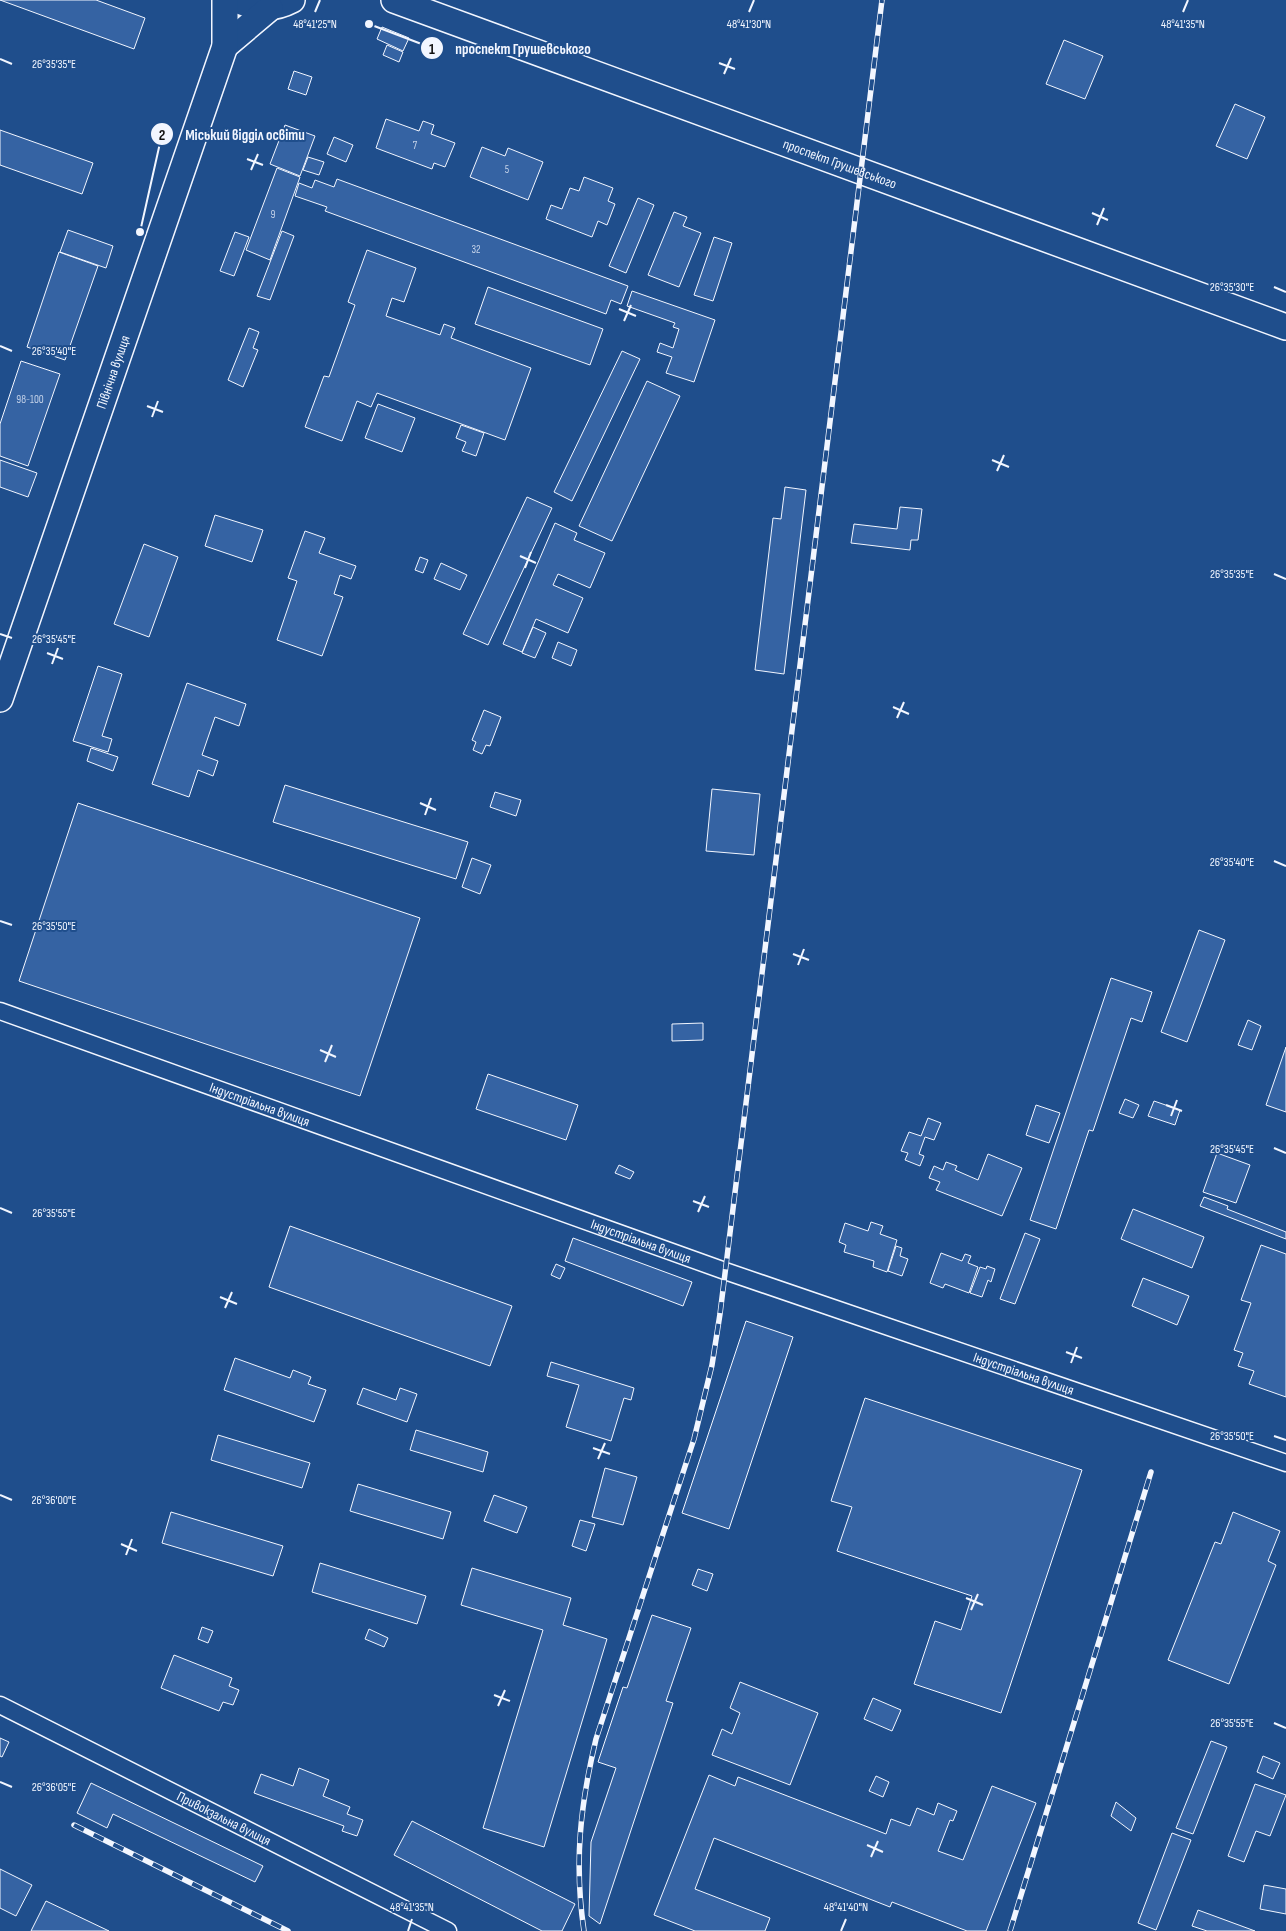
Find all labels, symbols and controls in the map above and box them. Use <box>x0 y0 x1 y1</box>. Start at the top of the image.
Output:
text: 48°41'25"N <box>293 17 337 32</box>
text: 48°41'30"N <box>727 17 771 32</box>
text: 48°41'35"N <box>1161 17 1205 32</box>
callout: проспект Грушевського <box>420 33 600 63</box>
text: 1 <box>429 40 435 59</box>
text: проспект Грушевського <box>455 40 591 59</box>
text: 26°35'35"E <box>32 57 76 72</box>
callout: Міський відділ освіти <box>150 119 314 149</box>
text: 2 <box>159 126 165 145</box>
text: Міський відділ освіти <box>185 126 305 145</box>
street label: проспект Грушевського <box>781 135 899 192</box>
house number: 7 <box>413 139 418 152</box>
house number: 5 <box>505 163 509 176</box>
house number: 9 <box>271 208 276 221</box>
house number: 32 <box>471 243 481 256</box>
text: 26°35'30"E <box>1210 280 1254 295</box>
street label: Північна вулиця <box>92 333 133 411</box>
text: 26°35'40"E <box>32 344 76 359</box>
house number: 98-100 <box>16 393 44 406</box>
text: 26°35'35"E <box>1210 567 1254 582</box>
text: 26°35'45"E <box>32 632 76 647</box>
text: 26°35'40"E <box>1210 855 1254 870</box>
text: 26°35'50"E <box>32 919 76 934</box>
street label: Індустріальна вулиця <box>207 1078 312 1130</box>
text: 26°35'45"E <box>1210 1142 1254 1157</box>
text: 26°35'55"E <box>32 1206 76 1221</box>
street label: Індустріальна вулиця <box>589 1215 693 1267</box>
street label: Індустріальна вулиця <box>971 1348 1076 1398</box>
text: 26°35'50"E <box>1210 1429 1254 1444</box>
text: 26°36'00"E <box>31 1493 77 1508</box>
text: 26°35'55"E <box>1210 1716 1254 1731</box>
text: 26°36'05"E <box>32 1780 76 1795</box>
street label: Привокзальна вулиця <box>174 1787 274 1849</box>
text: 48°41'35"N <box>390 1900 434 1915</box>
text: 48°41'40"N <box>824 1900 868 1915</box>

